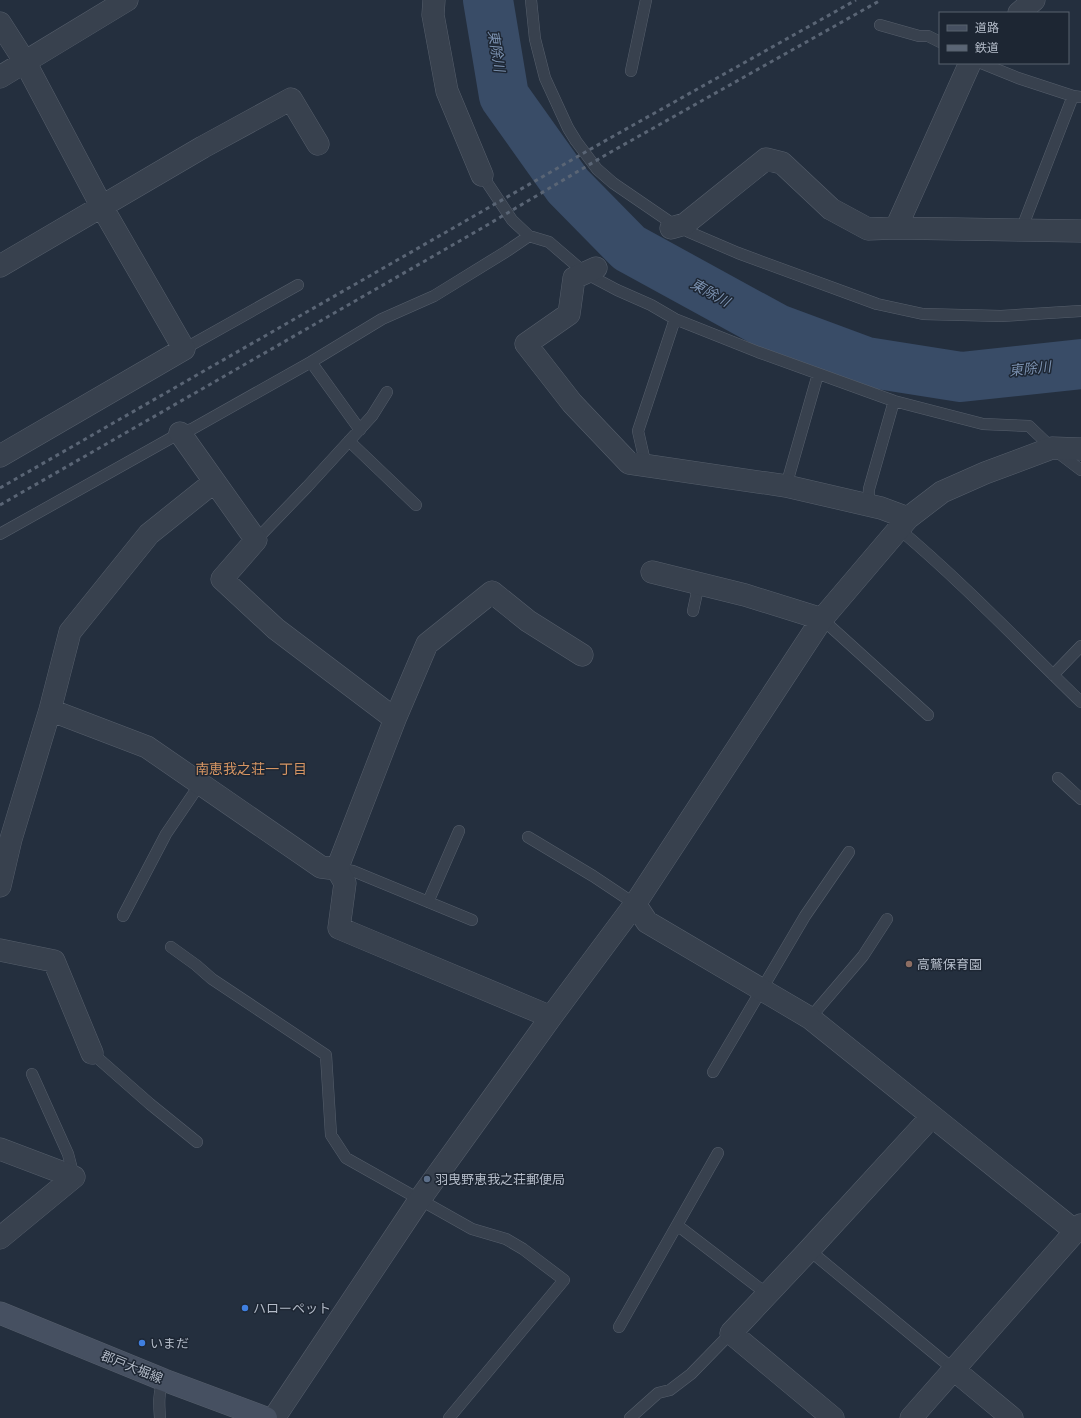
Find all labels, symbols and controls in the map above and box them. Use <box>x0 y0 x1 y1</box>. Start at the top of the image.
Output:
legend <box>939 12 1069 64</box>
text: 道路 <box>975 21 999 35</box>
water label: 東除川 <box>484 29 508 75</box>
text: 鉄道 <box>975 41 999 55</box>
water label: 東除川 <box>688 275 734 312</box>
water label: 東除川 <box>1008 358 1054 380</box>
district label: 南恵我之荘一丁目 <box>195 761 307 778</box>
place label: 高鷲保育園 <box>917 957 982 972</box>
marker: 高鷲保育園 <box>904 959 914 969</box>
place label: 羽曳野恵我之荘郵便局 <box>435 1172 565 1187</box>
marker: 羽曳野恵我之荘郵便局 <box>422 1174 432 1184</box>
place label: ハローペット <box>253 1301 331 1316</box>
marker: ハローペット <box>240 1303 250 1313</box>
place label: いまだ <box>150 1336 189 1351</box>
marker: いまだ <box>137 1338 147 1348</box>
street label: 郡戸大堀線 <box>99 1348 165 1386</box>

